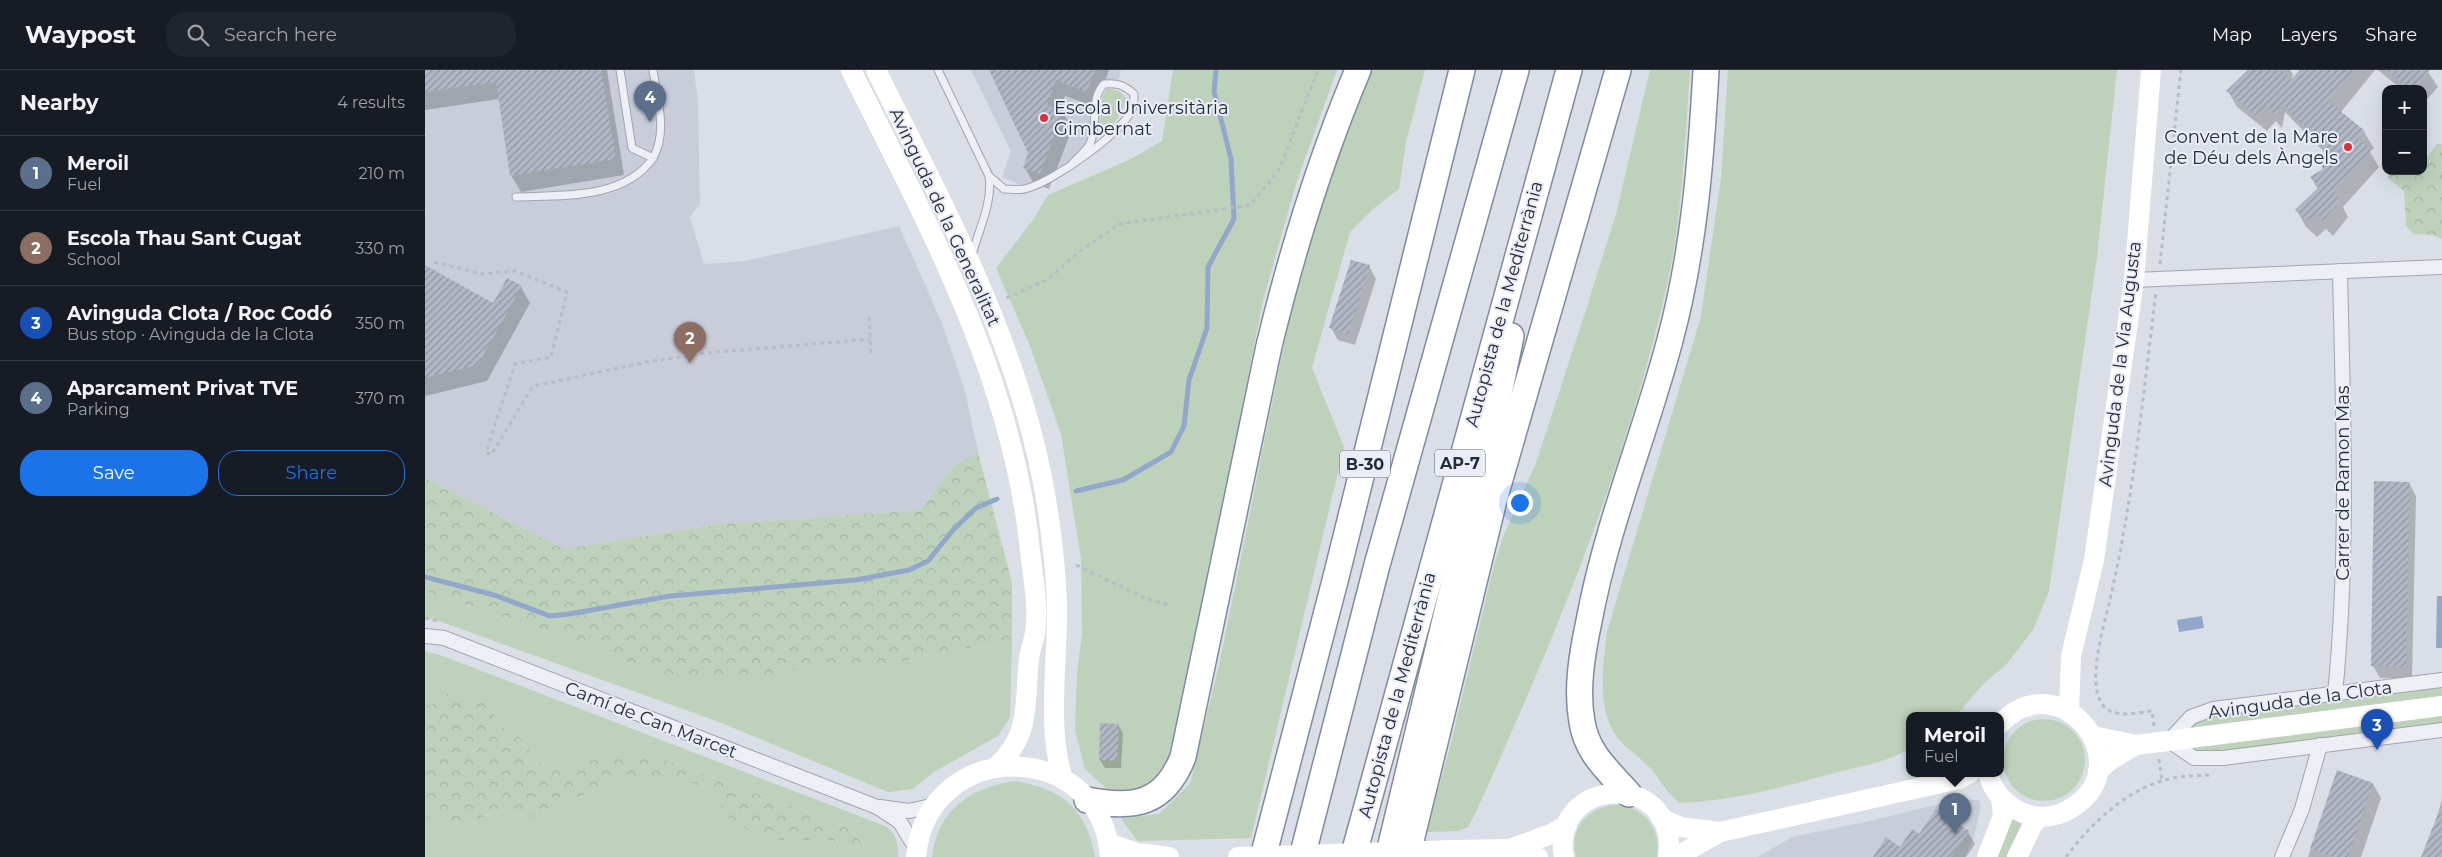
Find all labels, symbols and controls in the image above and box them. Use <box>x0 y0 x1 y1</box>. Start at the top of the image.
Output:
search box <box>166 12 516 57</box>
text: Waypost <box>25 20 136 49</box>
icon: search <box>184 21 212 49</box>
text: Search here <box>224 23 337 46</box>
text: Map <box>2212 24 2252 46</box>
text: Layers <box>2280 24 2337 46</box>
text: Share <box>2365 24 2417 46</box>
pin: 4 <box>634 81 666 122</box>
map controls <box>2382 85 2427 175</box>
button: + <box>2382 85 2427 130</box>
text: Nearby <box>20 90 99 115</box>
text: 4 results <box>337 93 405 112</box>
place label: Escola Universitària Gimbernat <box>1054 97 1229 140</box>
street label: Avinguda de la Generalitat <box>885 104 1005 330</box>
marker: Escola Universitària Gimbernat <box>1038 112 1050 124</box>
place label: Convent de la Mare de Déu dels Àngels <box>2164 126 2338 169</box>
button: − <box>2382 130 2427 175</box>
marker: Convent de la Mare de Déu dels Àngels <box>2342 141 2354 153</box>
text: Meroil <box>67 152 129 175</box>
text: 1 <box>33 164 39 183</box>
text: 210 m <box>358 164 405 183</box>
text: Fuel <box>67 175 102 194</box>
street label: Autopista de la Mediterrània <box>1461 179 1547 429</box>
text: Escola Thau Sant Cugat <box>67 227 302 250</box>
text: 2 <box>31 239 41 258</box>
text: 330 m <box>355 239 405 258</box>
street label: Avinguda de la Via Augusta <box>2094 240 2146 488</box>
text: School <box>67 250 121 269</box>
text: Avinguda Clota / Roc Codó <box>67 302 332 325</box>
text: 3 <box>31 314 41 333</box>
text: 350 m <box>355 314 405 333</box>
pin: 2 <box>674 322 706 363</box>
text: Bus stop · Avinguda de la Clota <box>67 325 314 344</box>
text: Aparcament Privat TVE <box>67 377 298 400</box>
street label: Carrer de Ramon Mas <box>2332 385 2354 581</box>
text: 4 <box>30 389 42 408</box>
text: 370 m <box>355 389 405 408</box>
text: Parking <box>67 400 130 419</box>
road number: AP-7 <box>1435 449 1485 476</box>
button: Save <box>20 450 208 496</box>
button: Share <box>218 450 405 496</box>
road number: B-30 <box>1340 450 1390 478</box>
your location <box>1507 490 1533 516</box>
street label: Autopista de la Mediterrània <box>1354 570 1440 820</box>
street label: Avinguda de la Clota <box>2207 676 2393 724</box>
street label: Camí de Can Marcet <box>562 677 740 763</box>
pin: 3 <box>2361 709 2393 750</box>
popup <box>1906 712 2004 777</box>
text: Meroil <box>1924 724 1986 747</box>
text: Fuel <box>1924 747 1959 766</box>
pin: 1 <box>1939 793 1971 834</box>

